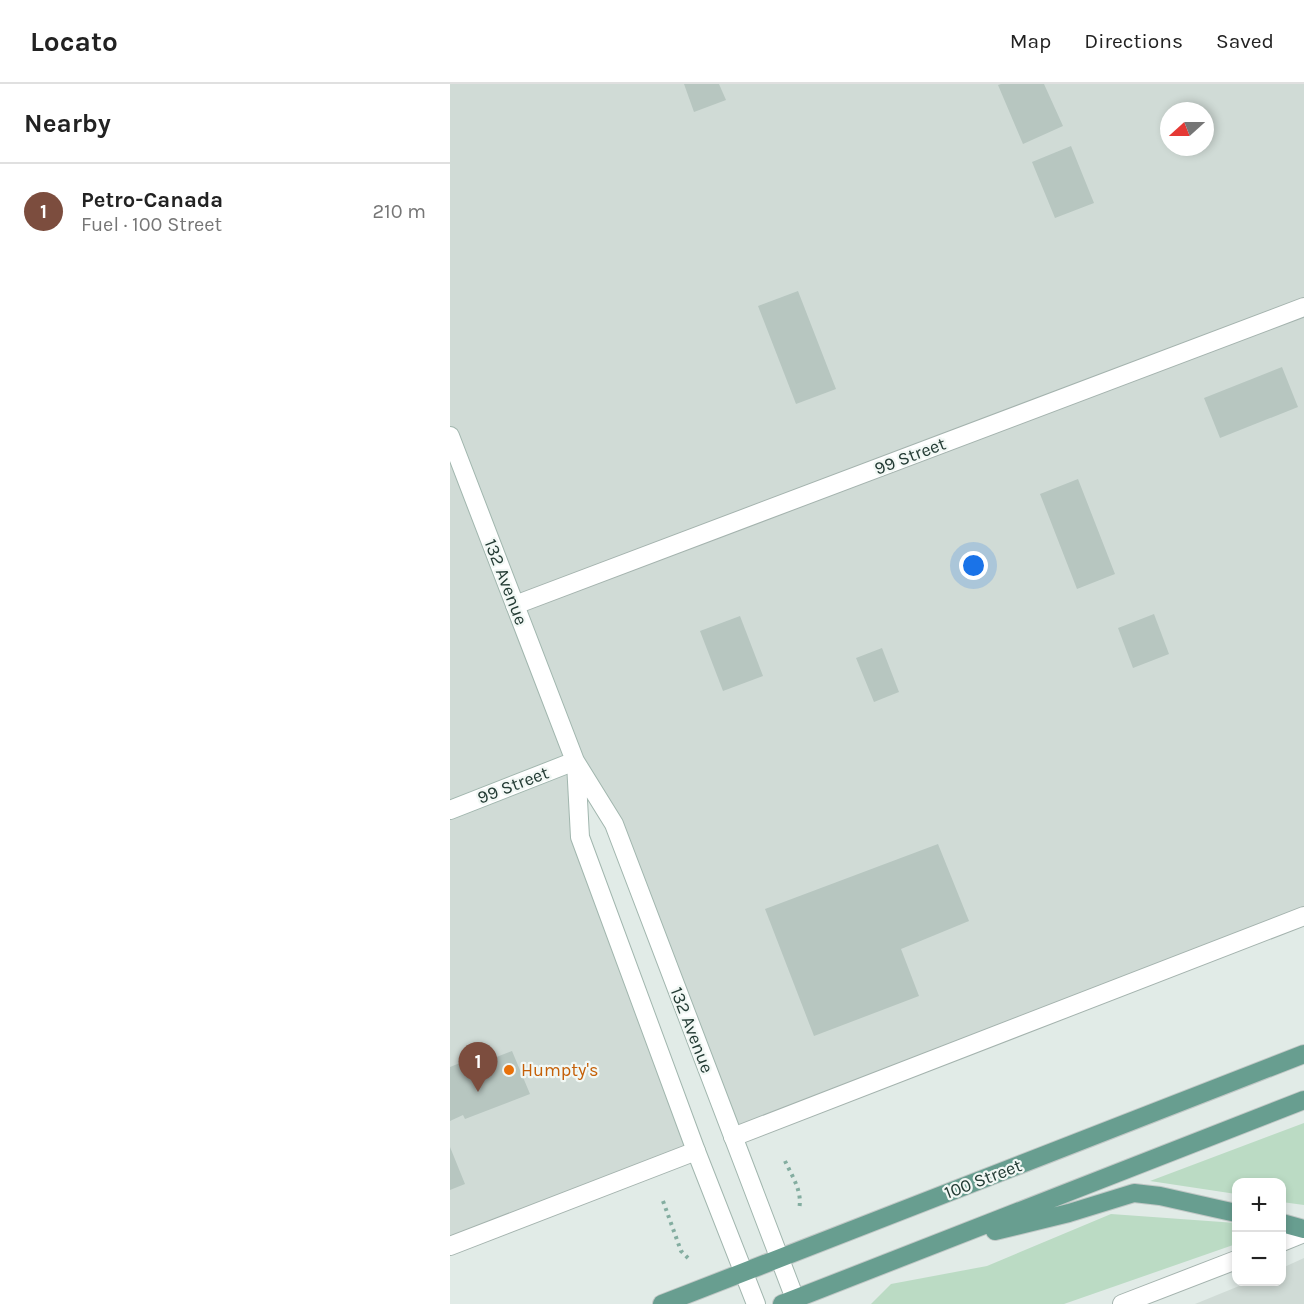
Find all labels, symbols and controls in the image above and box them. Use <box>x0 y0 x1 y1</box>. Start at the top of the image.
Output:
text: Locato <box>30 25 118 58</box>
text: Map <box>1010 29 1051 53</box>
text: Directions <box>1084 29 1183 53</box>
text: Saved <box>1216 29 1274 53</box>
north arrow <box>1160 102 1214 156</box>
text: Nearby <box>24 108 111 139</box>
text: Petro-Canada <box>81 187 223 213</box>
text: 1 <box>40 200 47 223</box>
text: 210 m <box>372 200 426 223</box>
text: Fuel · 100 Street <box>81 213 222 236</box>
street label: 99 Street <box>871 432 949 480</box>
street label: 132 Avenue <box>480 536 532 628</box>
your location <box>959 551 988 580</box>
street label: 99 Street <box>474 761 552 809</box>
street label: 132 Avenue <box>666 984 718 1076</box>
pin: 1 <box>459 1042 498 1092</box>
place label: Humpty's <box>521 1059 598 1081</box>
marker: Humpty's <box>502 1063 516 1077</box>
street label: 100 Street <box>941 1154 1025 1204</box>
map controls <box>1232 1178 1286 1286</box>
button: + <box>1232 1178 1286 1232</box>
button: − <box>1232 1232 1286 1286</box>

